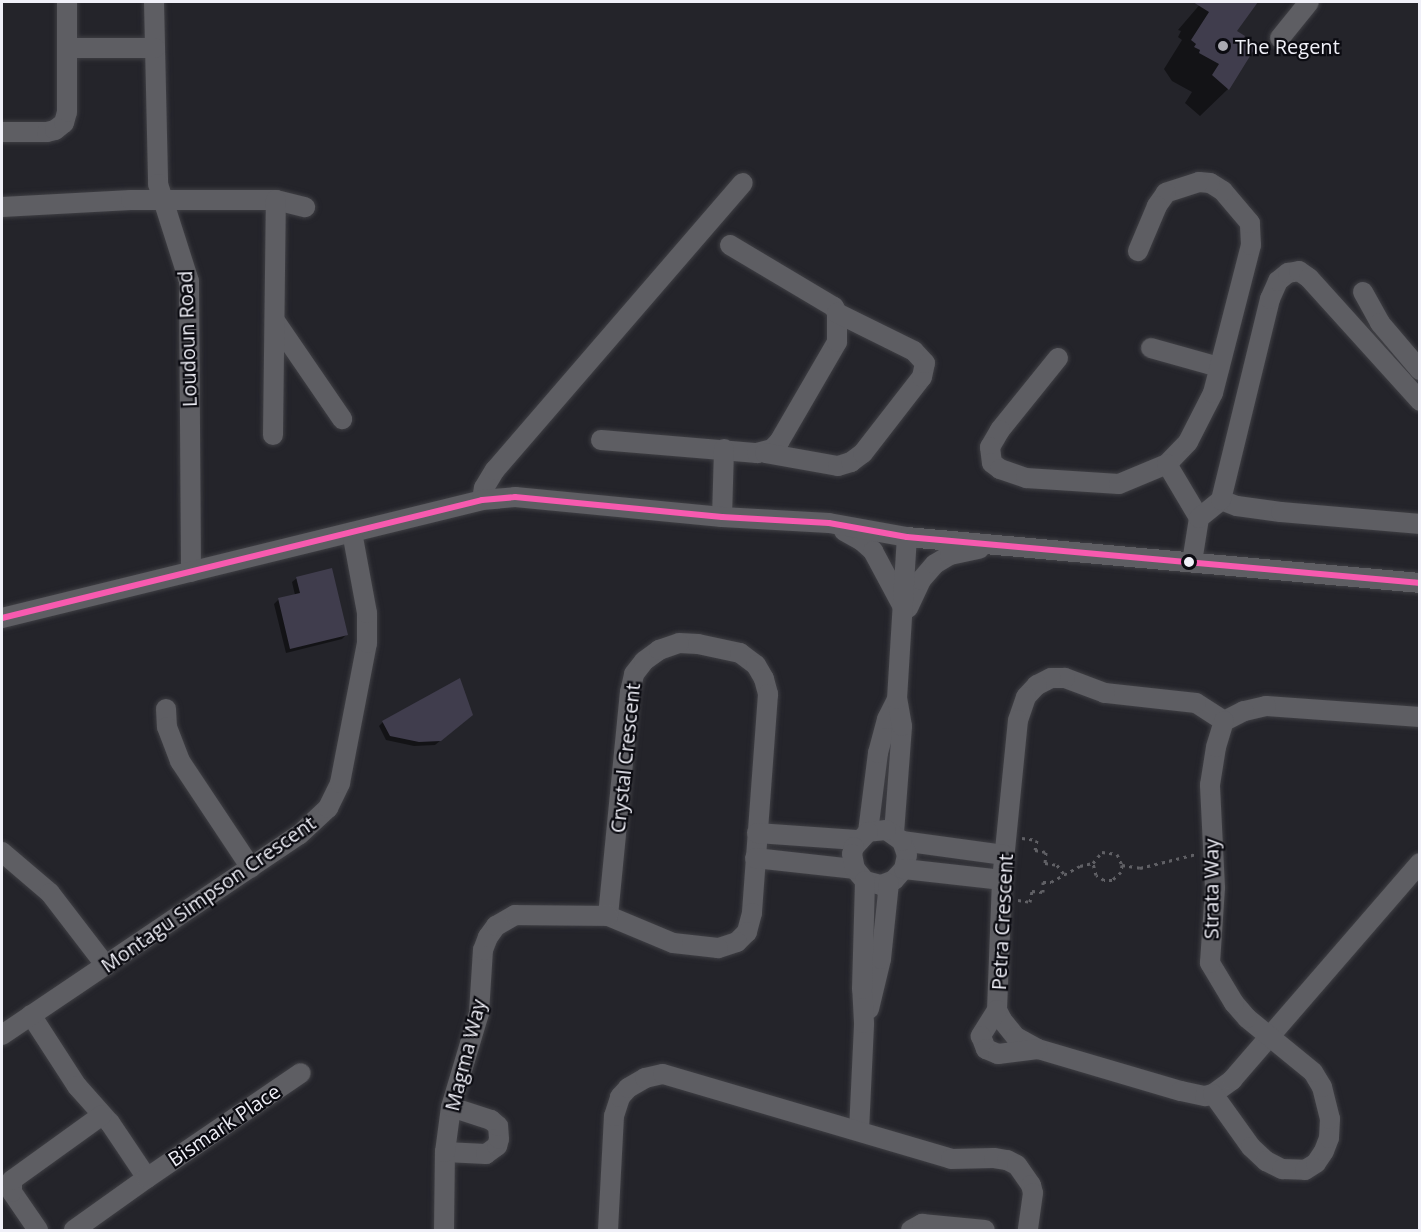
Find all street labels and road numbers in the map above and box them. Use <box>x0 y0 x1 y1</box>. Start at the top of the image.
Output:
street label: Loudoun Road <box>173 270 201 408</box>
street label: Crystal Crescent <box>605 682 645 834</box>
street label: Montagu Simpson Crescent <box>96 811 320 977</box>
street label: Strata Way <box>1199 839 1223 939</box>
street label: Petra Crescent <box>986 853 1018 991</box>
street label: Magma Way <box>440 997 490 1113</box>
street label: Bismark Place <box>163 1079 285 1171</box>

